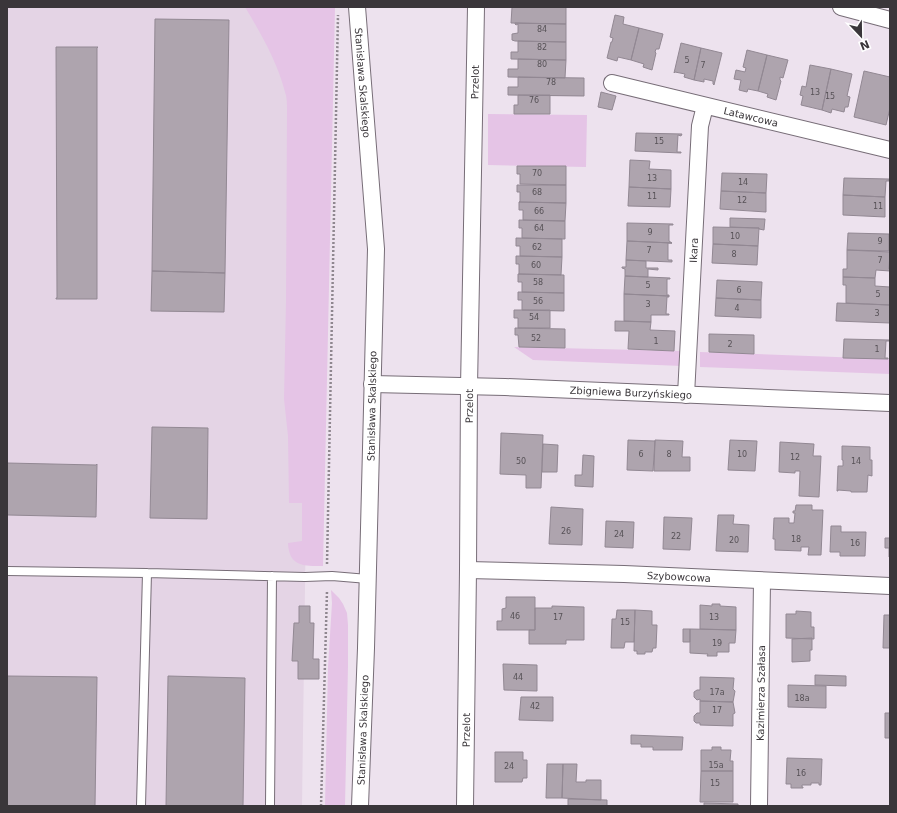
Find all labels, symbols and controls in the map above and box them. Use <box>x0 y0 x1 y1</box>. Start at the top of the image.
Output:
north arrow <box>841 16 881 56</box>
house number: 84 <box>537 25 547 34</box>
street label: Stanisława Skalskiego <box>353 27 373 138</box>
text: N <box>858 37 871 53</box>
house number: 82 <box>537 43 547 52</box>
house number: 5 <box>684 56 690 65</box>
house number: 80 <box>537 60 547 69</box>
house number: 7 <box>700 61 706 70</box>
street label: Przelot <box>469 65 480 99</box>
house number: 78 <box>546 78 556 87</box>
house number: 13 <box>810 88 820 97</box>
house number: 15 <box>825 92 835 101</box>
house number: 76 <box>529 96 539 105</box>
street label: Latawcowa <box>723 105 779 128</box>
house number: 15 <box>654 137 664 146</box>
house number: 70 <box>532 169 542 178</box>
house number: 13 <box>647 174 657 183</box>
house number: 14 <box>738 178 748 187</box>
house number: 68 <box>532 188 542 197</box>
house number: 11 <box>647 192 657 201</box>
house number: 12 <box>737 196 747 205</box>
house number: 11 <box>873 202 883 211</box>
house number: 66 <box>534 207 544 216</box>
house number: 64 <box>534 224 544 233</box>
house number: 9 <box>647 228 653 237</box>
house number: 10 <box>730 232 740 241</box>
street label: Ikara <box>687 237 700 263</box>
house number: 9 <box>877 237 883 246</box>
house number: 62 <box>532 243 542 252</box>
house number: 7 <box>646 246 652 255</box>
house number: 8 <box>731 250 737 259</box>
house number: 7 <box>877 256 883 265</box>
house number: 60 <box>531 261 541 270</box>
house number: 58 <box>533 278 543 287</box>
house number: 5 <box>645 281 651 290</box>
house number: 6 <box>736 286 742 295</box>
house number: 5 <box>875 290 881 299</box>
house number: 56 <box>533 297 543 306</box>
house number: 3 <box>645 300 651 309</box>
house number: 4 <box>734 304 740 313</box>
house number: 3 <box>874 309 880 318</box>
house number: 54 <box>529 313 539 322</box>
house number: 52 <box>531 334 541 343</box>
house number: 1 <box>653 337 659 346</box>
house number: 2 <box>727 340 733 349</box>
house number: 1 <box>874 345 880 354</box>
street label: Stanisława Skalskiego <box>366 351 378 461</box>
street label: Zbigniewa Burzyńskiego <box>569 384 692 400</box>
street label: Przelot <box>463 389 474 423</box>
house number: 6 <box>638 450 644 459</box>
house number: 8 <box>666 450 672 459</box>
house number: 10 <box>737 450 747 459</box>
house number: 12 <box>790 453 800 462</box>
house number: 50 <box>516 457 526 466</box>
house number: 14 <box>851 457 861 466</box>
house number: 26 <box>561 527 571 536</box>
house number: 24 <box>614 530 624 539</box>
house number: 22 <box>671 532 681 541</box>
house number: 18 <box>791 535 801 544</box>
house number: 20 <box>729 536 739 545</box>
house number: 16 <box>850 539 860 548</box>
street label: Szybowcowa <box>647 570 711 583</box>
house number: 46 <box>510 612 520 621</box>
house number: 17 <box>553 613 563 622</box>
house number: 13 <box>709 613 719 622</box>
house number: 15 <box>620 618 630 627</box>
house number: 19 <box>712 639 722 648</box>
street label: Kazimierza Szałasa <box>754 645 767 741</box>
house number: 44 <box>513 673 523 682</box>
street label: Stanisława Skalskiego <box>356 675 370 785</box>
house number: 17a <box>709 688 725 697</box>
house number: 18a <box>794 694 810 703</box>
house number: 42 <box>530 702 540 711</box>
house number: 17 <box>712 706 722 715</box>
street label: Przelot <box>460 713 472 747</box>
house number: 15a <box>708 761 724 770</box>
house number: 24 <box>504 762 514 771</box>
house number: 16 <box>796 769 806 778</box>
house number: 15 <box>710 779 720 788</box>

